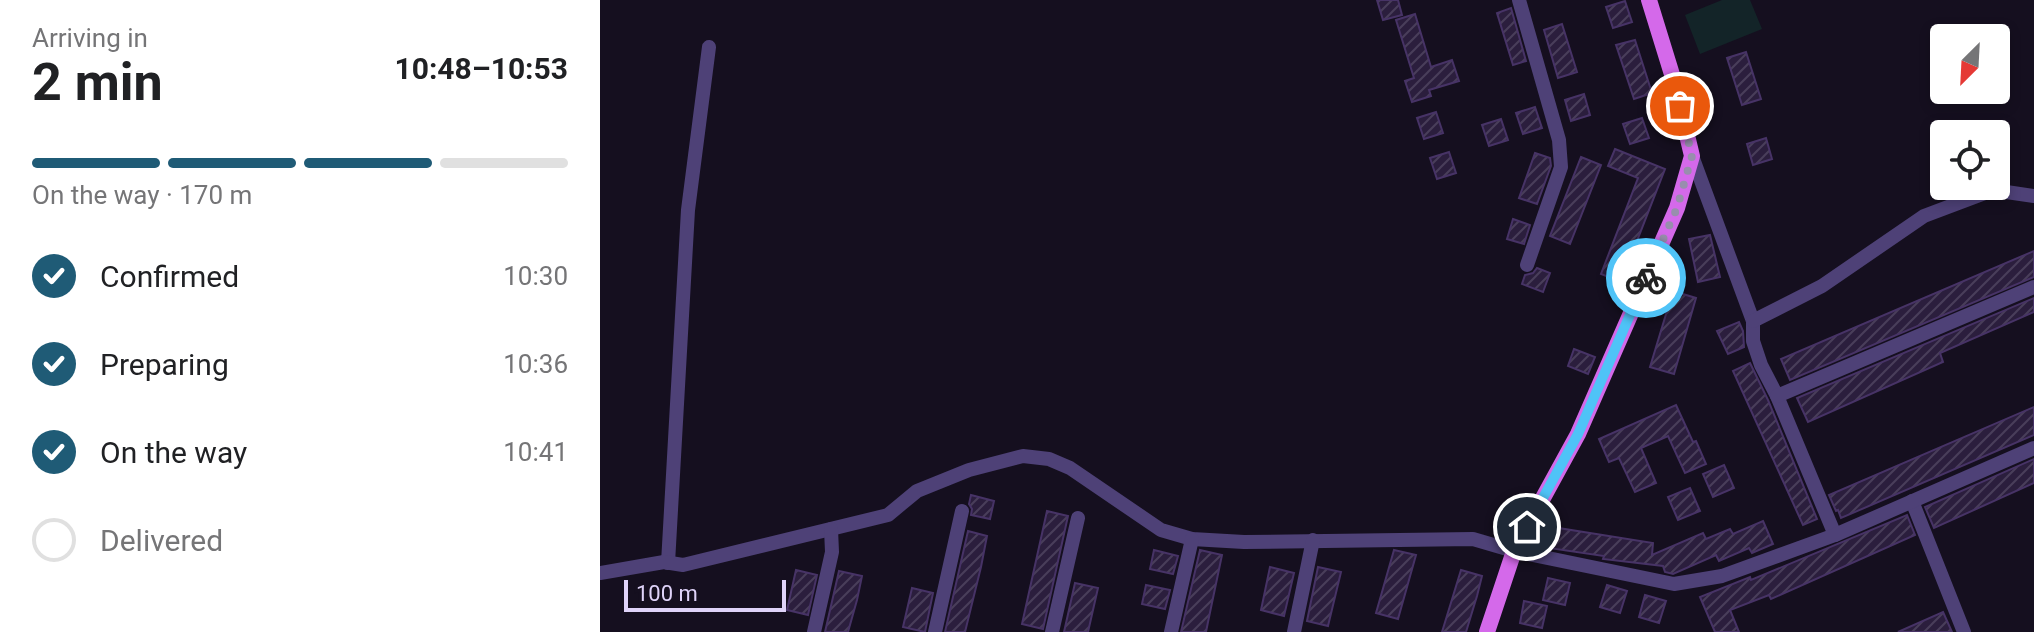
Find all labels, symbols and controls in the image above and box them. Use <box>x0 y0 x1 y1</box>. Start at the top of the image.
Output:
text: Arriving in <box>32 23 148 53</box>
north arrow <box>1930 24 2010 104</box>
map controls <box>1930 24 2010 200</box>
text: 10:48–10:53 <box>394 51 568 86</box>
text: 2 min <box>32 52 163 113</box>
pin <box>1646 72 1714 140</box>
icon: bag <box>1658 84 1702 128</box>
button: locate <box>1930 120 2010 200</box>
text: On the way · 170 m <box>32 180 252 210</box>
courier <box>1606 238 1686 318</box>
icon: check <box>32 254 76 298</box>
icon: bike <box>1624 256 1668 300</box>
text: Confirmed <box>100 259 239 294</box>
text: 10:30 <box>503 261 568 291</box>
icon: check <box>32 342 76 386</box>
text: Preparing <box>100 347 229 382</box>
text: 10:36 <box>503 349 568 379</box>
icon: check <box>32 430 76 474</box>
text: On the way <box>100 435 247 470</box>
text: 10:41 <box>503 437 568 467</box>
pin <box>1493 493 1561 561</box>
icon: home <box>1505 505 1549 549</box>
text: Delivered <box>100 523 223 558</box>
scale bar <box>624 576 786 612</box>
text: 100 m <box>636 581 698 606</box>

